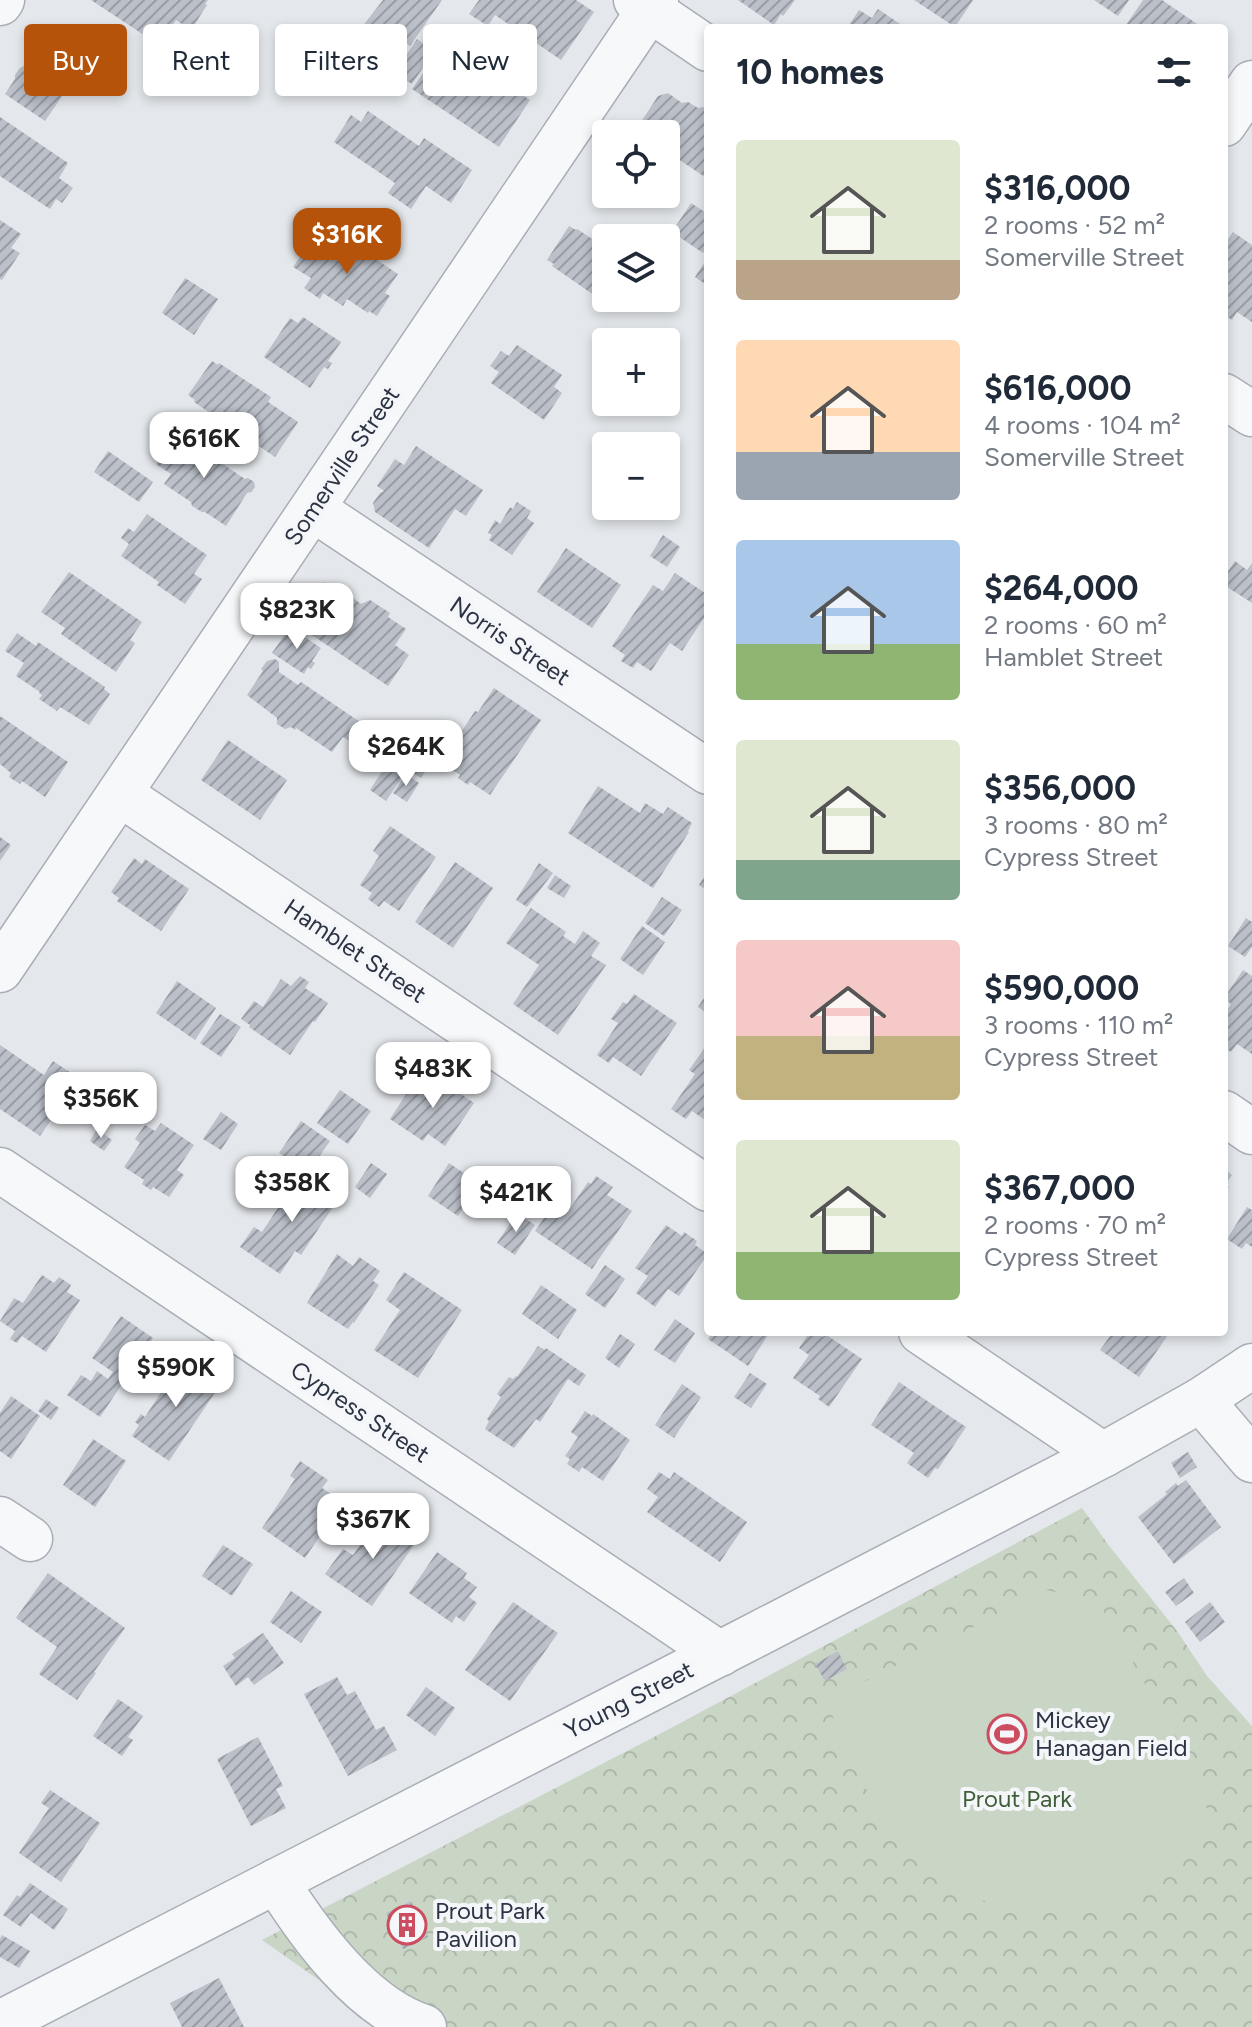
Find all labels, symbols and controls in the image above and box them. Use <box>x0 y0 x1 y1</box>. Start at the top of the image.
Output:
chip: Buy <box>24 24 127 96</box>
chip: Rent <box>143 24 259 96</box>
chip: Filters <box>275 24 407 96</box>
chip: New <box>423 24 537 96</box>
icon: filters <box>1152 50 1196 94</box>
text: 10 homes <box>736 52 884 93</box>
map controls <box>592 120 680 520</box>
button: locate <box>592 120 680 208</box>
text: $316,000 <box>984 168 1131 209</box>
icon: home <box>800 172 896 268</box>
pin: $316K <box>291 208 403 276</box>
text: 2 rooms · 52 m² <box>984 209 1165 241</box>
text: $316K <box>311 218 383 250</box>
button: layers <box>592 224 680 312</box>
text: Somerville Street <box>984 241 1185 273</box>
button: + <box>592 328 680 416</box>
text: $616,000 <box>984 368 1131 409</box>
icon: home <box>800 372 896 468</box>
street label: Somerville Street <box>278 381 405 551</box>
text: 4 rooms · 104 m² <box>984 409 1181 441</box>
pin: $616K <box>148 412 260 480</box>
text: $616K <box>168 422 240 454</box>
button: − <box>592 432 680 520</box>
text: Somerville Street <box>984 441 1185 473</box>
text: $264,000 <box>984 568 1139 609</box>
icon: home <box>800 572 896 668</box>
pin: $823K <box>241 583 353 651</box>
street label: Norris Street <box>445 590 576 691</box>
text: $823K <box>258 593 336 625</box>
text: 2 rooms · 60 m² <box>984 609 1167 641</box>
text: Hamblet Street <box>984 641 1163 673</box>
pin: $264K <box>350 720 462 788</box>
text: $264K <box>367 730 445 762</box>
text: $356,000 <box>984 768 1136 809</box>
icon: home <box>800 772 896 868</box>
text: 3 rooms · 80 m² <box>984 809 1168 841</box>
text: Cypress Street <box>984 841 1158 873</box>
street label: Hamblet Street <box>279 892 432 1009</box>
text: $590,000 <box>984 968 1139 1009</box>
icon: home <box>800 972 896 1068</box>
text: 3 rooms · 110 m² <box>984 1009 1173 1041</box>
text: Cypress Street <box>984 1041 1158 1073</box>
pin: $483K <box>377 1042 489 1110</box>
text: $483K <box>394 1052 472 1084</box>
pin: $356K <box>45 1072 157 1140</box>
text: $356K <box>63 1082 139 1114</box>
pin: $358K <box>236 1156 348 1224</box>
text: $358K <box>253 1166 331 1198</box>
pin: $421K <box>460 1166 572 1234</box>
text: $367,000 <box>984 1168 1135 1209</box>
icon: home <box>800 1172 896 1268</box>
text: $421K <box>479 1176 553 1208</box>
text: 2 rooms · 70 m² <box>984 1209 1166 1241</box>
text: Cypress Street <box>984 1241 1158 1273</box>
pin: $590K <box>120 1341 232 1409</box>
text: $590K <box>137 1351 215 1383</box>
street label: Cypress Street <box>286 1355 435 1469</box>
pin: $367K <box>317 1493 429 1561</box>
text: $367K <box>335 1503 411 1535</box>
street label: Young Street <box>559 1655 698 1744</box>
place label: Mickey Hanagan Field <box>1035 1705 1188 1762</box>
sports icon: Mickey Hanagan Field <box>986 1713 1028 1755</box>
park label: Prout Park <box>962 1784 1072 1813</box>
place label: Prout Park Pavilion <box>435 1896 545 1953</box>
building icon: Prout Park Pavilion <box>386 1904 428 1946</box>

